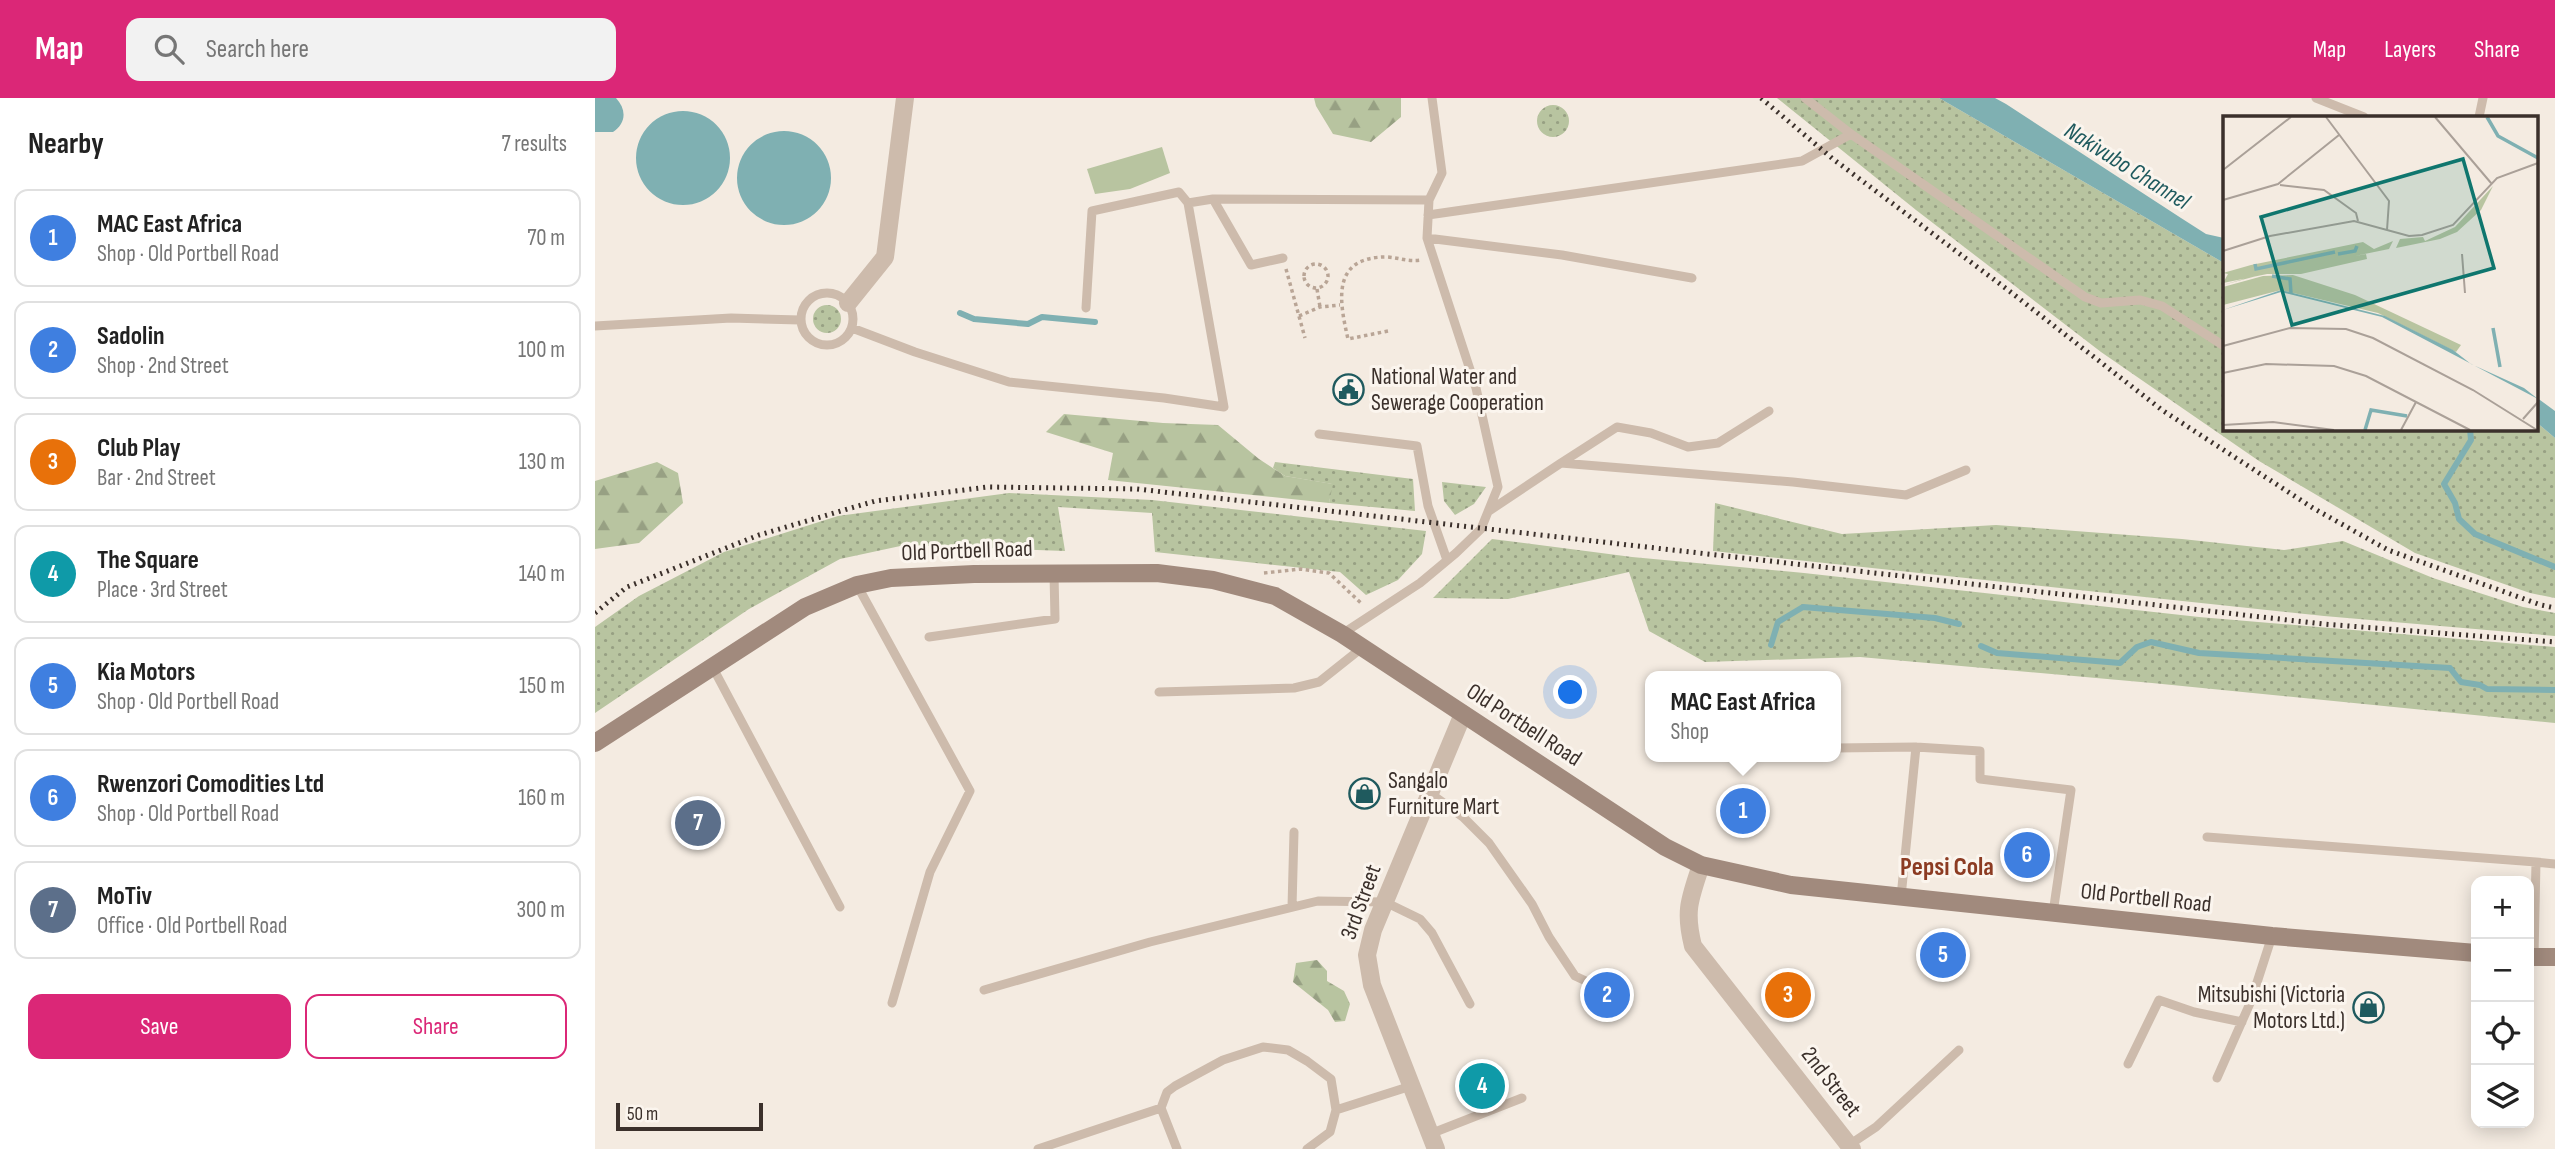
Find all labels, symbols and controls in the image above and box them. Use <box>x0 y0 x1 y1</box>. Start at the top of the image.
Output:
search box <box>126 18 616 81</box>
text: Map <box>35 29 84 69</box>
icon: search <box>150 30 188 68</box>
text: Search here <box>206 34 309 65</box>
text: Map <box>2313 35 2346 64</box>
text: Layers <box>2384 35 2436 64</box>
text: Share <box>2474 35 2520 64</box>
water label: Nakivubo Channel <box>2059 116 2196 216</box>
inset map <box>2223 116 2537 430</box>
text: Nearby <box>28 126 104 162</box>
text: 7 results <box>501 130 567 158</box>
text: MAC East Africa <box>97 209 242 240</box>
text: 1 <box>48 224 58 252</box>
text: 70 m <box>527 224 565 252</box>
text: Shop · Old Portbell Road <box>97 240 279 268</box>
text: Sadolin <box>97 321 165 352</box>
text: 2 <box>48 336 58 364</box>
text: 100 m <box>518 336 565 364</box>
text: Shop · 2nd Street <box>97 352 229 380</box>
place label: National Water and Sewerage Cooperation <box>1371 363 1544 417</box>
public building icon: National Water and Sewerage Cooperation <box>1331 373 1365 407</box>
text: Club Play <box>97 433 181 464</box>
text: 3 <box>48 448 58 476</box>
text: 130 m <box>519 448 565 476</box>
text: Bar · 2nd Street <box>97 464 216 492</box>
street label: Old Portbell Road <box>901 535 1033 567</box>
text: The Square <box>97 545 199 576</box>
text: 4 <box>48 560 58 588</box>
text: 140 m <box>519 560 565 588</box>
text: Place · 3rd Street <box>97 576 228 604</box>
text: Kia Motors <box>97 657 195 688</box>
popup <box>1645 671 1841 762</box>
text: 5 <box>48 672 58 700</box>
text: 150 m <box>519 672 565 700</box>
your location <box>1553 675 1587 709</box>
street label: Old Portbell Road <box>1461 677 1587 773</box>
text: MAC East Africa <box>1670 687 1816 718</box>
text: Shop · Old Portbell Road <box>97 688 279 716</box>
text: Shop <box>1670 718 1709 746</box>
place label: Sangalo Furniture Mart <box>1388 767 1499 821</box>
text: Rwenzori Comodities Ltd <box>97 769 324 800</box>
shop icon: Sangalo Furniture Mart <box>1348 777 1382 811</box>
text: 6 <box>48 784 58 812</box>
text: 160 m <box>518 784 565 812</box>
pin: 1 <box>1720 785 1766 837</box>
pin: 7 <box>675 797 721 849</box>
text: Shop · Old Portbell Road <box>97 800 279 828</box>
pin: 6 <box>2004 829 2050 881</box>
district label: Pepsi Cola <box>1900 852 1994 883</box>
street label: 3rd Street <box>1335 861 1387 943</box>
map controls <box>2471 876 2534 1128</box>
button: + <box>2471 876 2534 939</box>
street label: Old Portbell Road <box>2079 877 2213 919</box>
text: MoTiv <box>97 881 152 912</box>
text: 7 <box>48 896 58 924</box>
text: 300 m <box>516 896 565 924</box>
text: Office · Old Portbell Road <box>97 912 287 940</box>
pin: 5 <box>1920 929 1966 981</box>
button: − <box>2471 939 2534 1002</box>
pin: 2 <box>1584 969 1630 1021</box>
pin: 3 <box>1765 969 1811 1021</box>
place label: Mitsubishi (Victoria Motors Ltd.) <box>2198 981 2345 1035</box>
shop icon: Mitsubishi (Victoria Motors Ltd.) <box>2351 991 2385 1025</box>
button: Save <box>28 994 291 1059</box>
button: Share <box>305 994 567 1059</box>
button: locate <box>2471 1002 2534 1065</box>
street label: 2nd Street <box>1795 1041 1867 1123</box>
pin: 4 <box>1459 1060 1505 1112</box>
button: layers <box>2471 1065 2534 1128</box>
scale bar <box>616 1100 763 1132</box>
text: 50 m <box>627 1103 658 1126</box>

